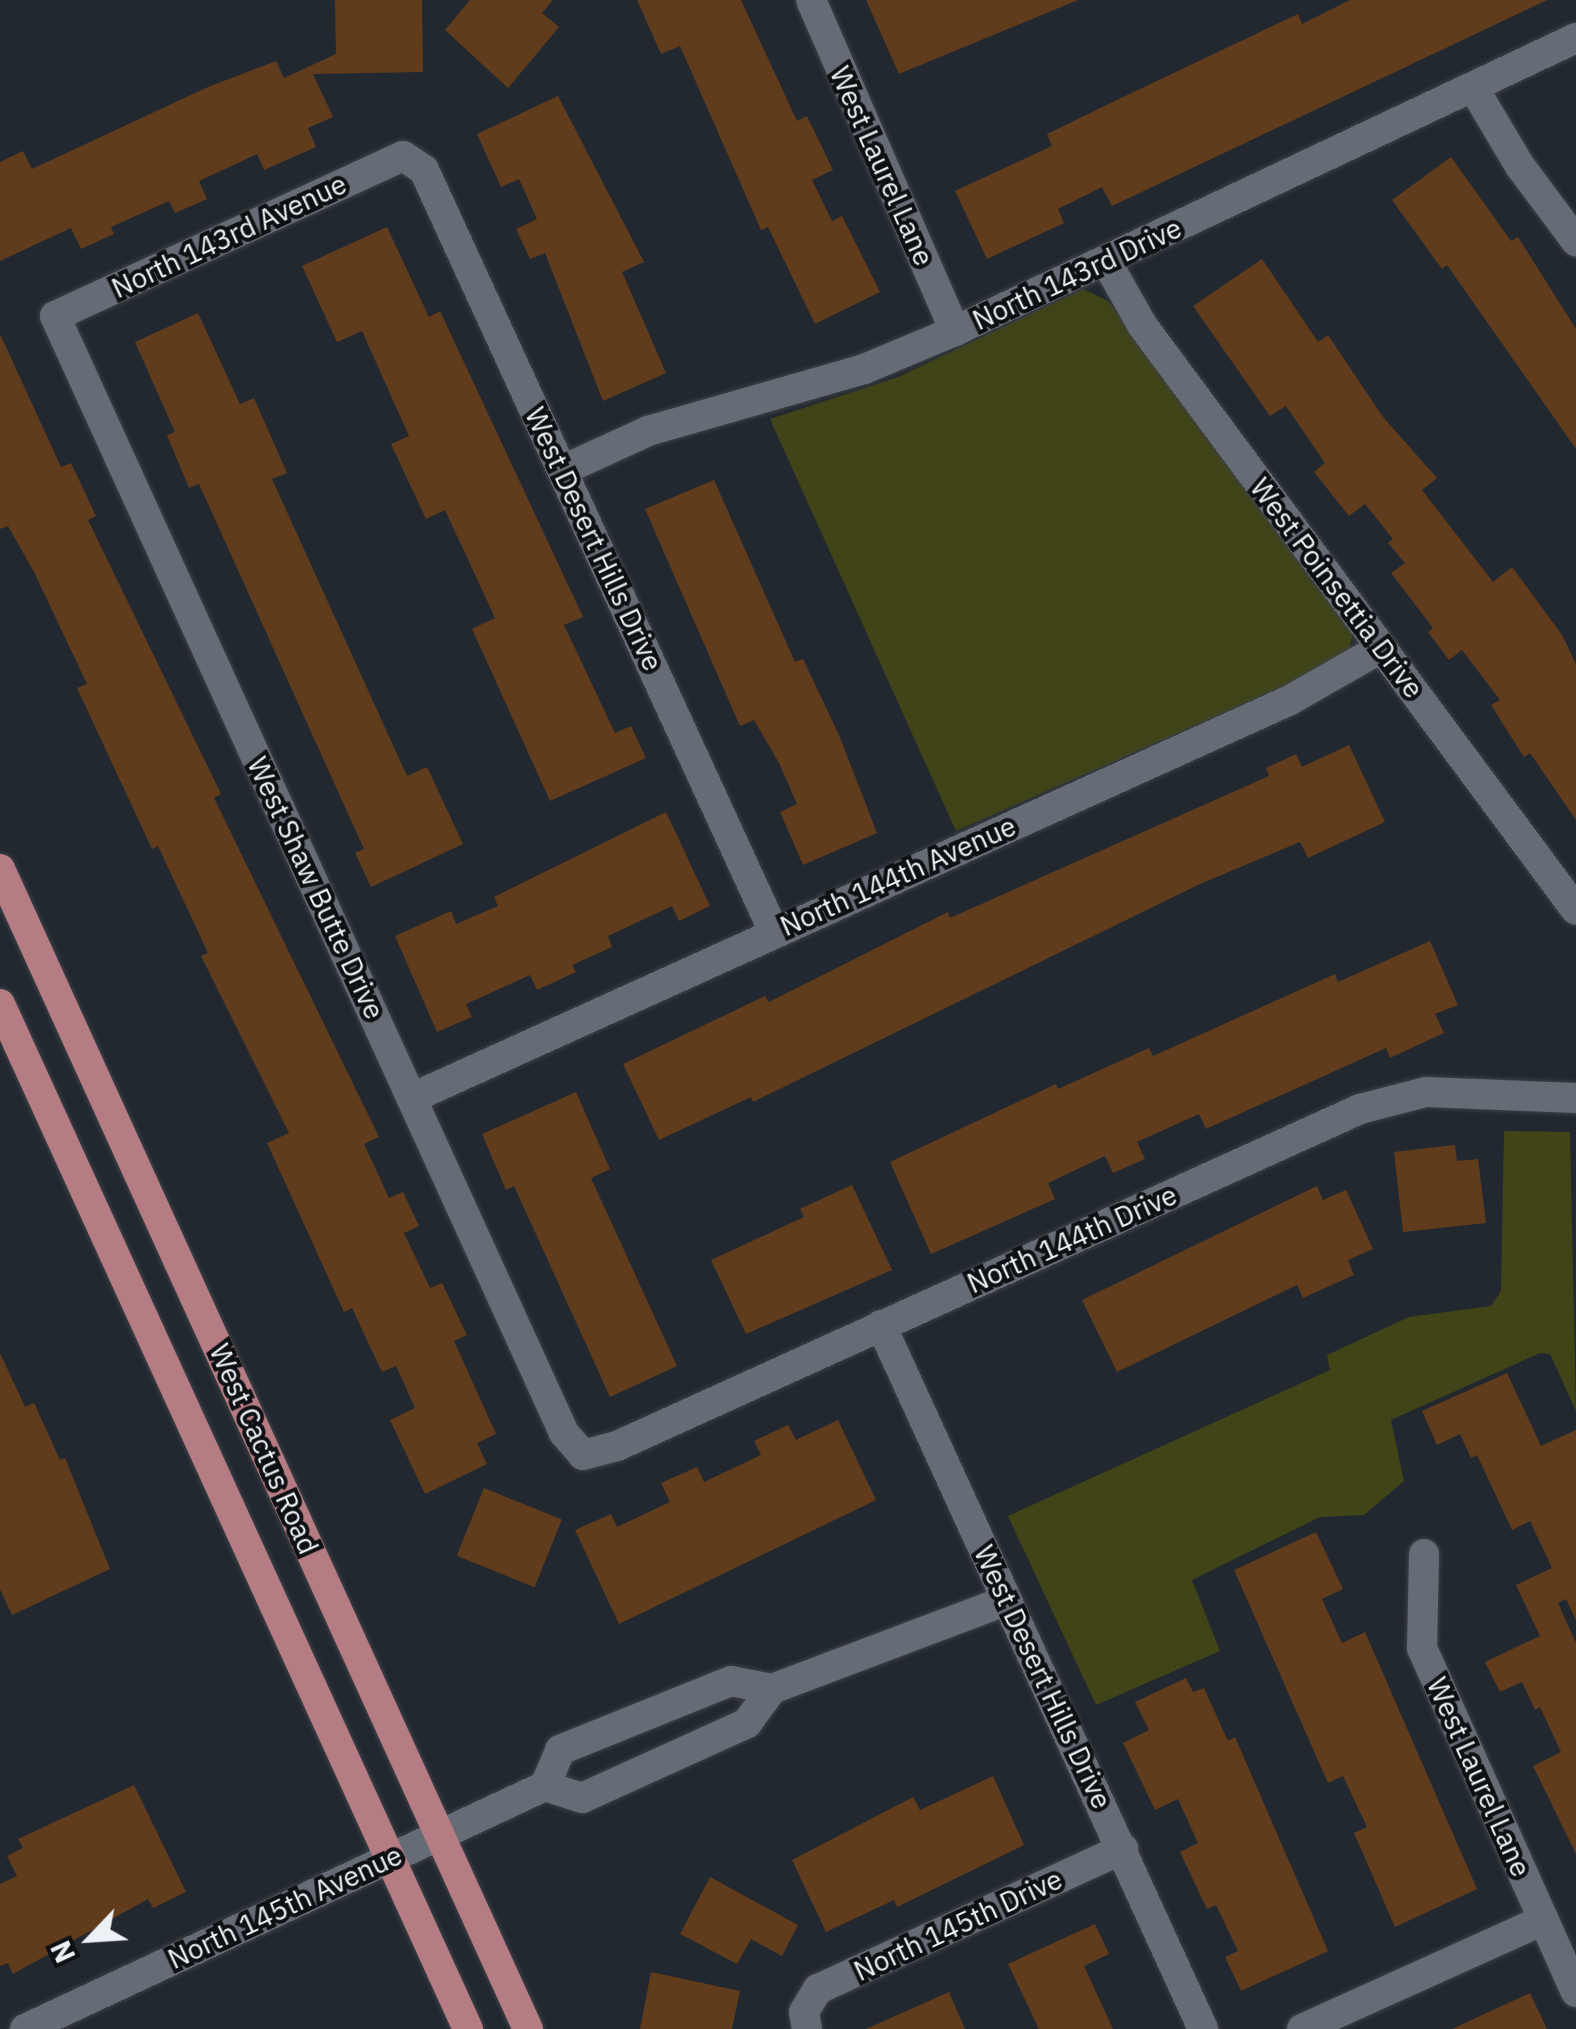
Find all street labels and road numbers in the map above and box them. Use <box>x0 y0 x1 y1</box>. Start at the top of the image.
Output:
street label: West Laurel Lane <box>823 61 941 271</box>
street label: North 143rd Avenue <box>106 167 352 305</box>
street label: North 143rd Drive <box>967 211 1187 337</box>
street label: West Desert Hills Drive <box>518 402 670 676</box>
street label: West Poinsettia Drive <box>1243 471 1431 705</box>
street label: West Shaw Butte Drive <box>240 752 392 1024</box>
street label: North 144th Avenue <box>775 809 1021 943</box>
street label: North 144th Drive <box>962 1178 1182 1300</box>
street label: West Cactus Road <box>203 1339 325 1559</box>
street label: West Desert Hills Drive <box>967 1540 1119 1814</box>
street label: West Laurel Lane <box>1420 1672 1538 1882</box>
street label: North 145th Avenue <box>163 1838 407 1976</box>
street label: North 145th Drive <box>849 1862 1067 1988</box>

